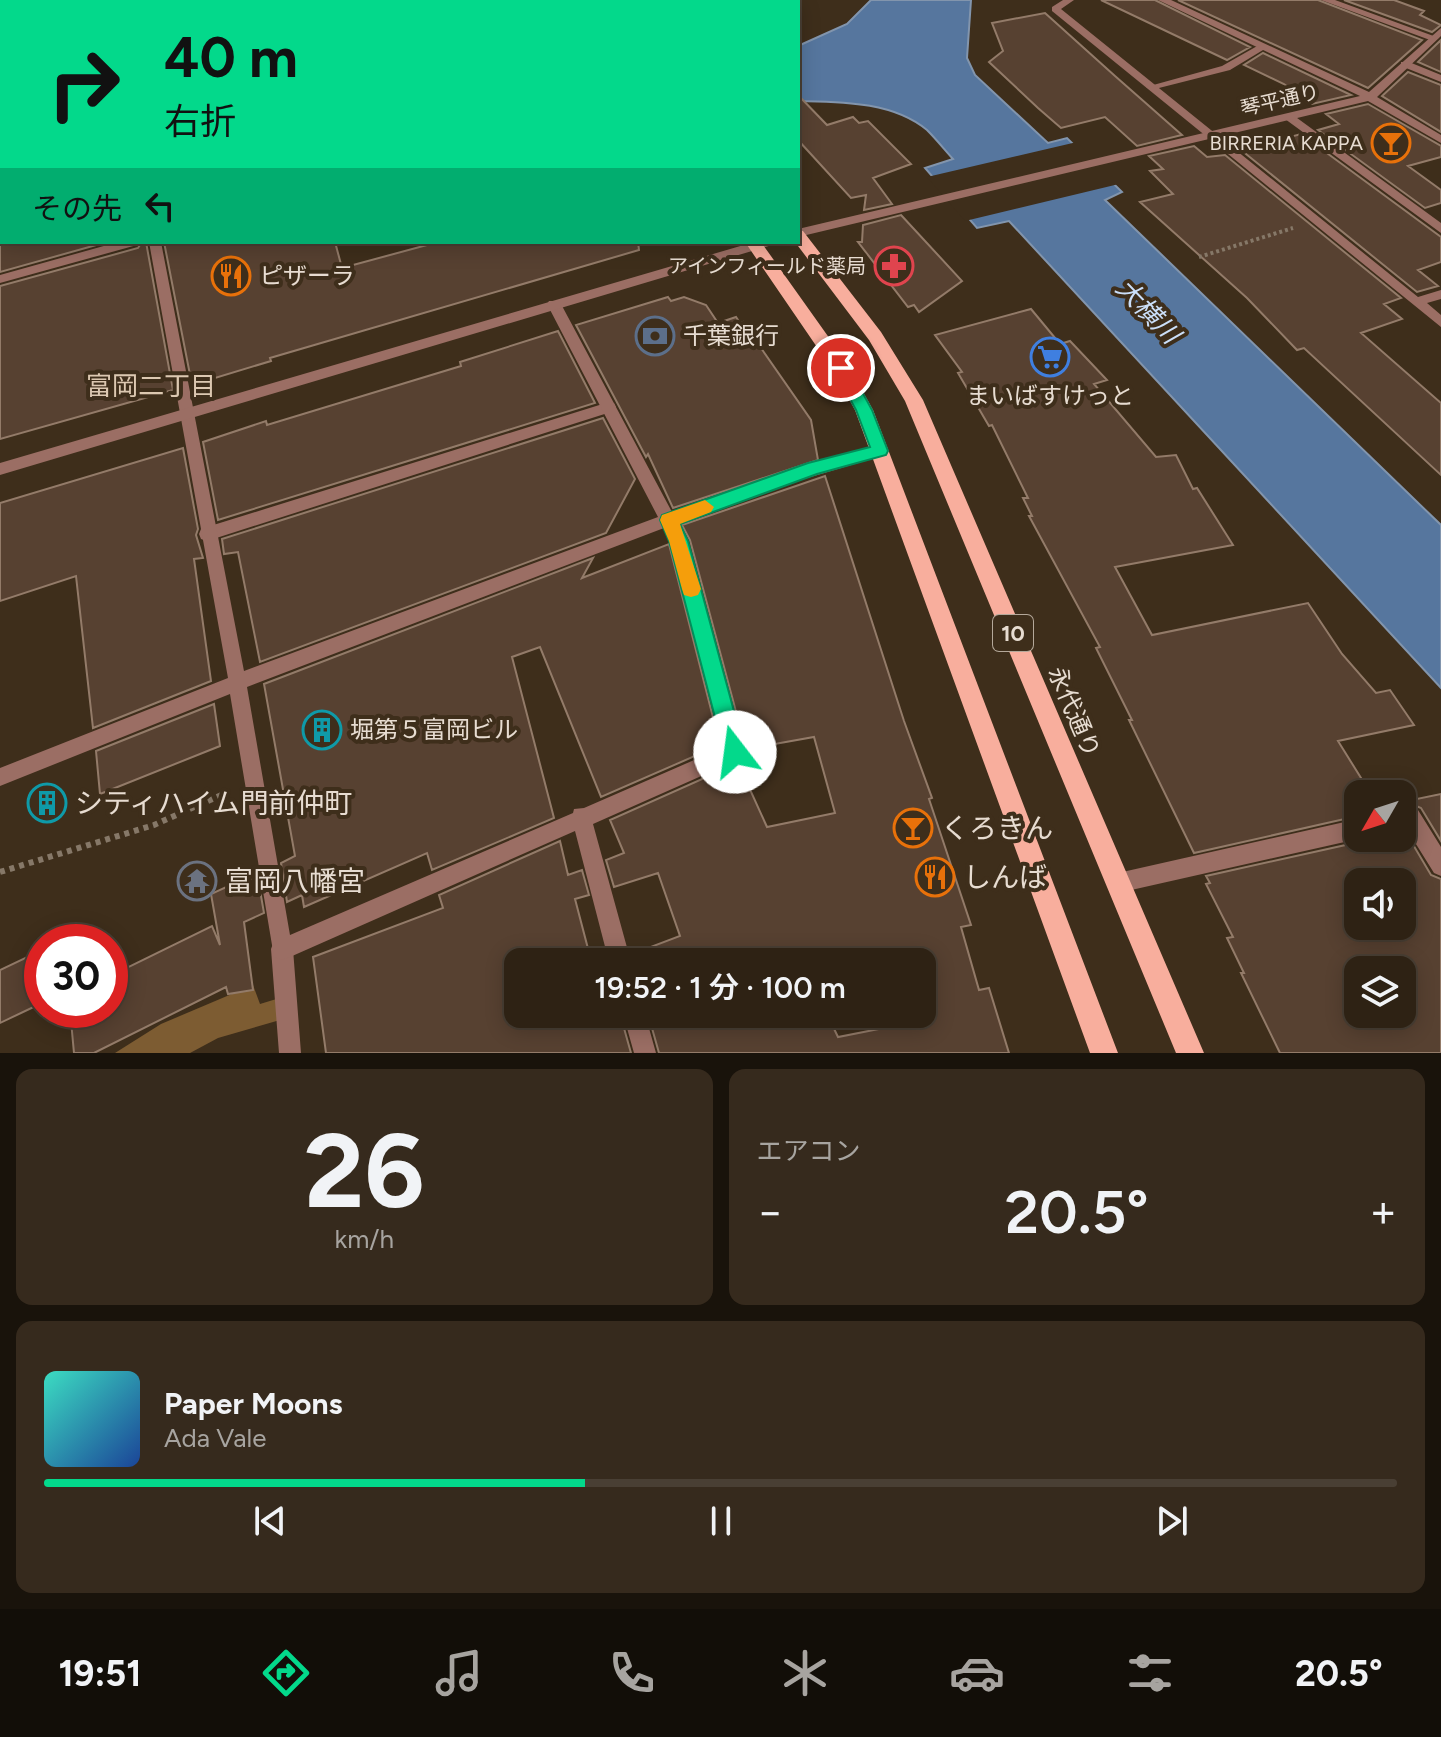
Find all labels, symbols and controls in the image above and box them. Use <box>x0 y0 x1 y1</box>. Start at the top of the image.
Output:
text: 40 m <box>164 24 298 91</box>
icon: right <box>32 32 136 136</box>
street label: 琴平通り <box>1238 79 1322 121</box>
text: 右折 <box>164 100 236 143</box>
bar icon: BIRRERIA KAPPA <box>1370 122 1412 164</box>
place label: BIRRERIA KAPPA <box>1210 131 1363 155</box>
icon: left <box>138 184 182 228</box>
text: その先 <box>32 190 122 227</box>
pharmacy icon: アインフィールド薬局 <box>873 245 915 287</box>
place label: アインフィールド薬局 <box>668 254 866 278</box>
restaurant icon: ピザーラ <box>210 255 252 297</box>
place label: ピザーラ <box>259 261 355 290</box>
water label: 大横川 <box>1109 272 1189 352</box>
bank icon: 千葉銀行 <box>634 315 676 357</box>
place label: 千葉銀行 <box>683 321 779 350</box>
pin <box>807 334 875 402</box>
supermarket icon: まいばすけっと <box>1029 336 1071 378</box>
icon: arrive <box>819 346 863 390</box>
district label: 富岡二丁目 <box>86 370 216 402</box>
place label: まいばすけっと <box>966 381 1134 410</box>
road number: 10 <box>993 615 1033 651</box>
street label: 永代通り <box>1042 662 1107 762</box>
building icon: 堀第５富岡ビル <box>301 709 343 751</box>
position arrow <box>693 710 777 794</box>
place label: 堀第５富岡ビル <box>350 715 518 744</box>
north arrow <box>1344 780 1416 852</box>
map controls <box>1344 780 1416 1028</box>
building icon: シティハイム門前仲町 <box>26 782 68 824</box>
place label: シティハイム門前仲町 <box>75 786 352 820</box>
bar icon: くろきん <box>892 807 934 849</box>
place label: くろきん <box>941 811 1053 845</box>
restaurant icon: しんば <box>914 856 956 898</box>
temple icon: 富岡八幡宮 <box>176 860 218 902</box>
place label: しんば <box>963 860 1047 894</box>
place label: 富岡八幡宮 <box>225 864 365 898</box>
button: sound <box>1344 868 1416 940</box>
speed limit sign: 30 <box>24 924 128 1028</box>
button: layers <box>1344 956 1416 1028</box>
text: 19:52 · 1 分 · 100 m <box>594 969 846 1006</box>
text: 26 <box>304 1108 425 1233</box>
text: エアコン <box>757 1135 861 1167</box>
text: 20.5° <box>1005 1176 1149 1248</box>
text: − <box>757 1185 784 1238</box>
text: + <box>1370 1185 1397 1238</box>
text: km/h <box>335 1223 394 1255</box>
text: Paper Moons <box>164 1385 343 1422</box>
text: Ada Vale <box>164 1422 267 1454</box>
icon: previous <box>248 1499 292 1543</box>
icon: pause <box>699 1499 743 1543</box>
icon: next <box>1150 1499 1194 1543</box>
icon: directions <box>258 1645 314 1701</box>
icon: music <box>431 1645 487 1701</box>
icon: phone <box>604 1645 660 1701</box>
icon: climate <box>777 1645 833 1701</box>
icon: car <box>949 1645 1005 1701</box>
icon: filters <box>1122 1645 1178 1701</box>
text: 19:51 <box>58 1652 141 1695</box>
text: 20.5° <box>1295 1652 1383 1695</box>

